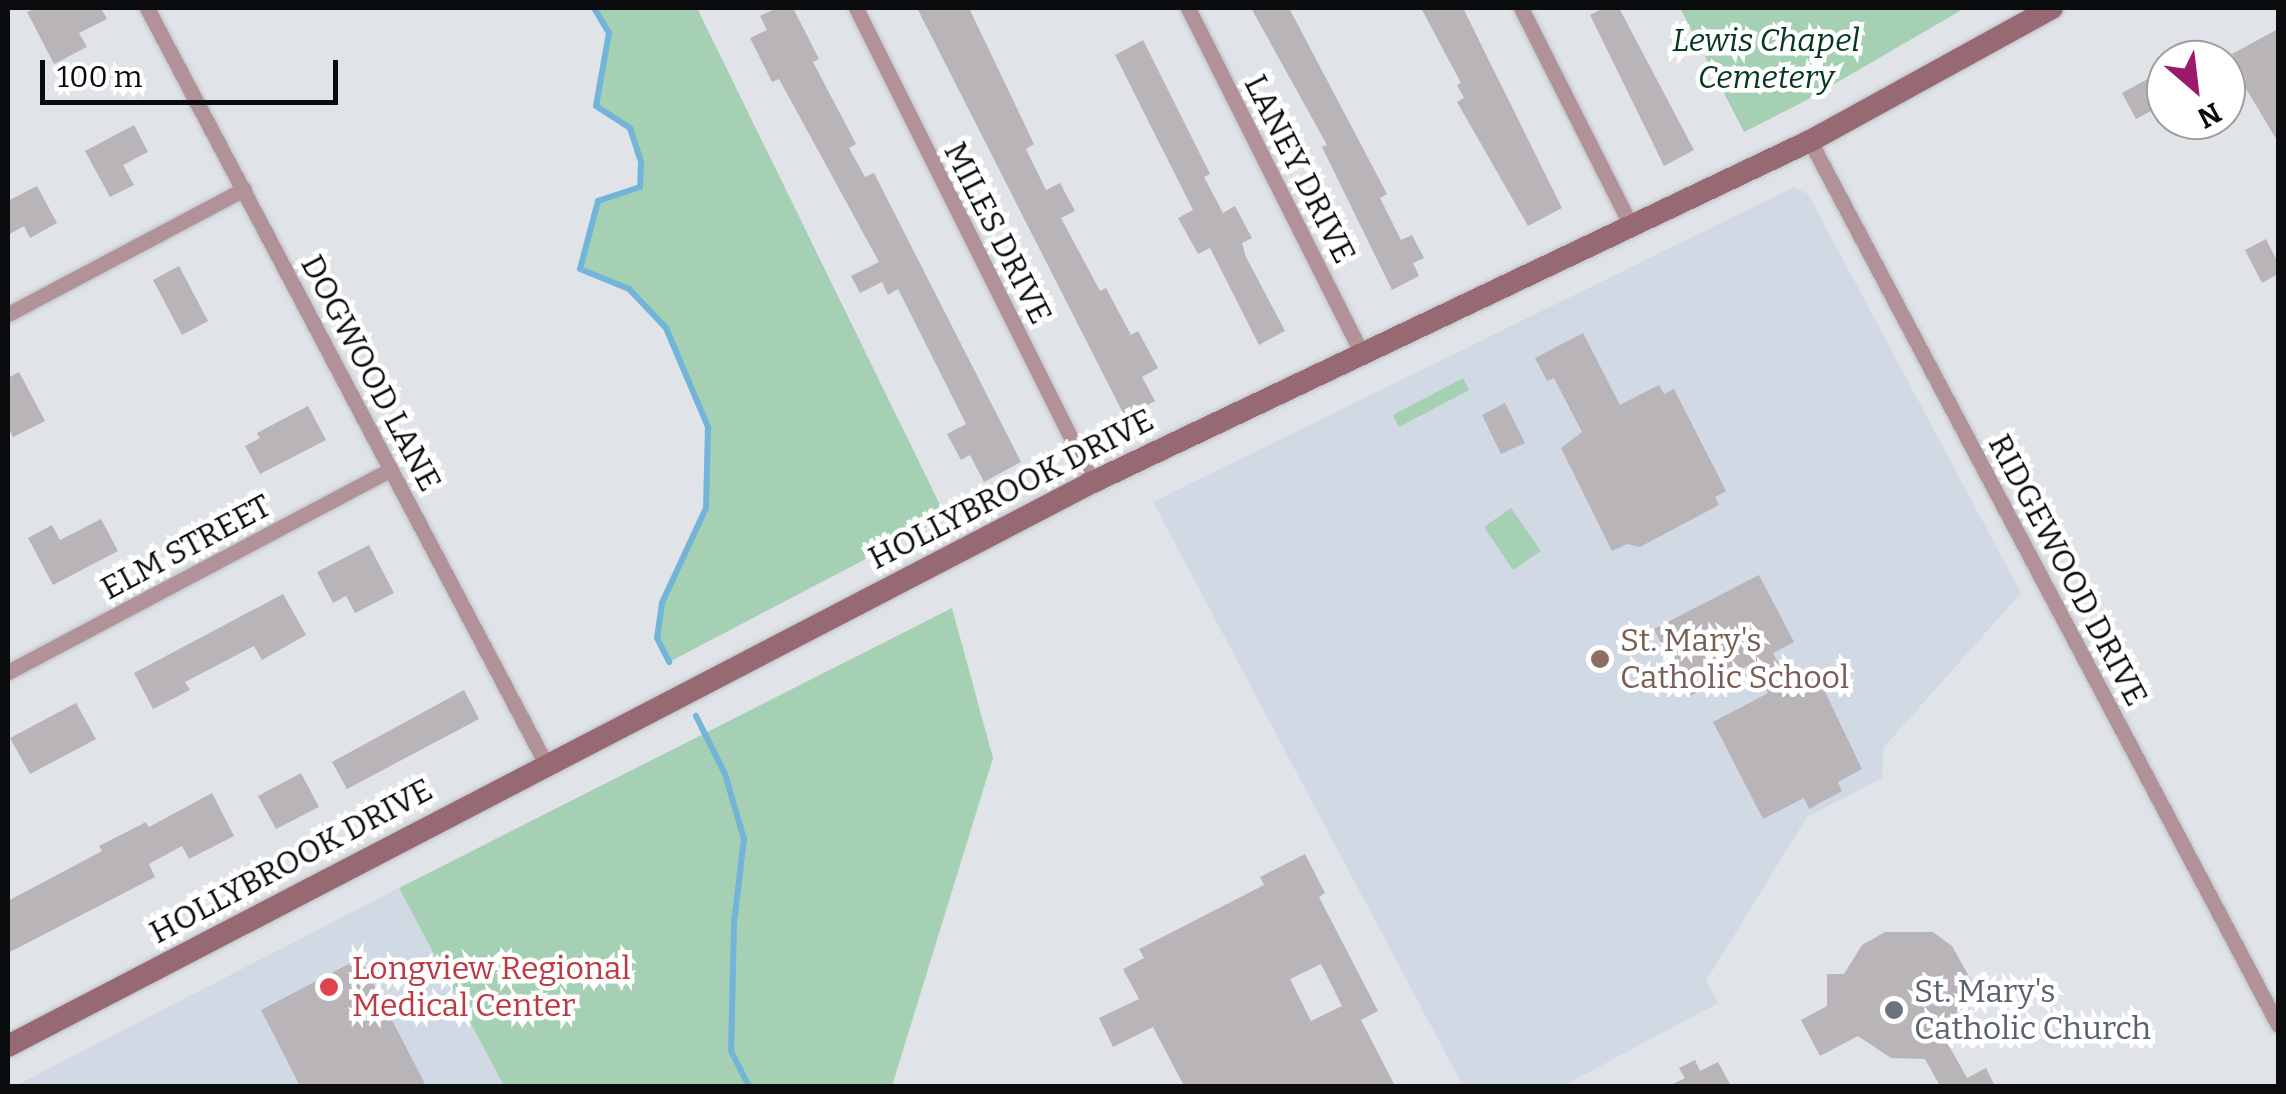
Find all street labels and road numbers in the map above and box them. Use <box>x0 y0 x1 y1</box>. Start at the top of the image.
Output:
street label: LANEY DRIVE <box>1236 68 1364 270</box>
street label: MILES DRIVE <box>936 136 1060 330</box>
street label: DOGWOOD LANE <box>293 248 449 498</box>
street label: HOLLYBROOK DRIVE <box>862 401 1160 577</box>
street label: RIDGEWOOD DRIVE <box>1980 428 2156 712</box>
street label: ELM STREET <box>95 486 277 608</box>
street label: HOLLYBROOK DRIVE <box>143 770 439 952</box>

